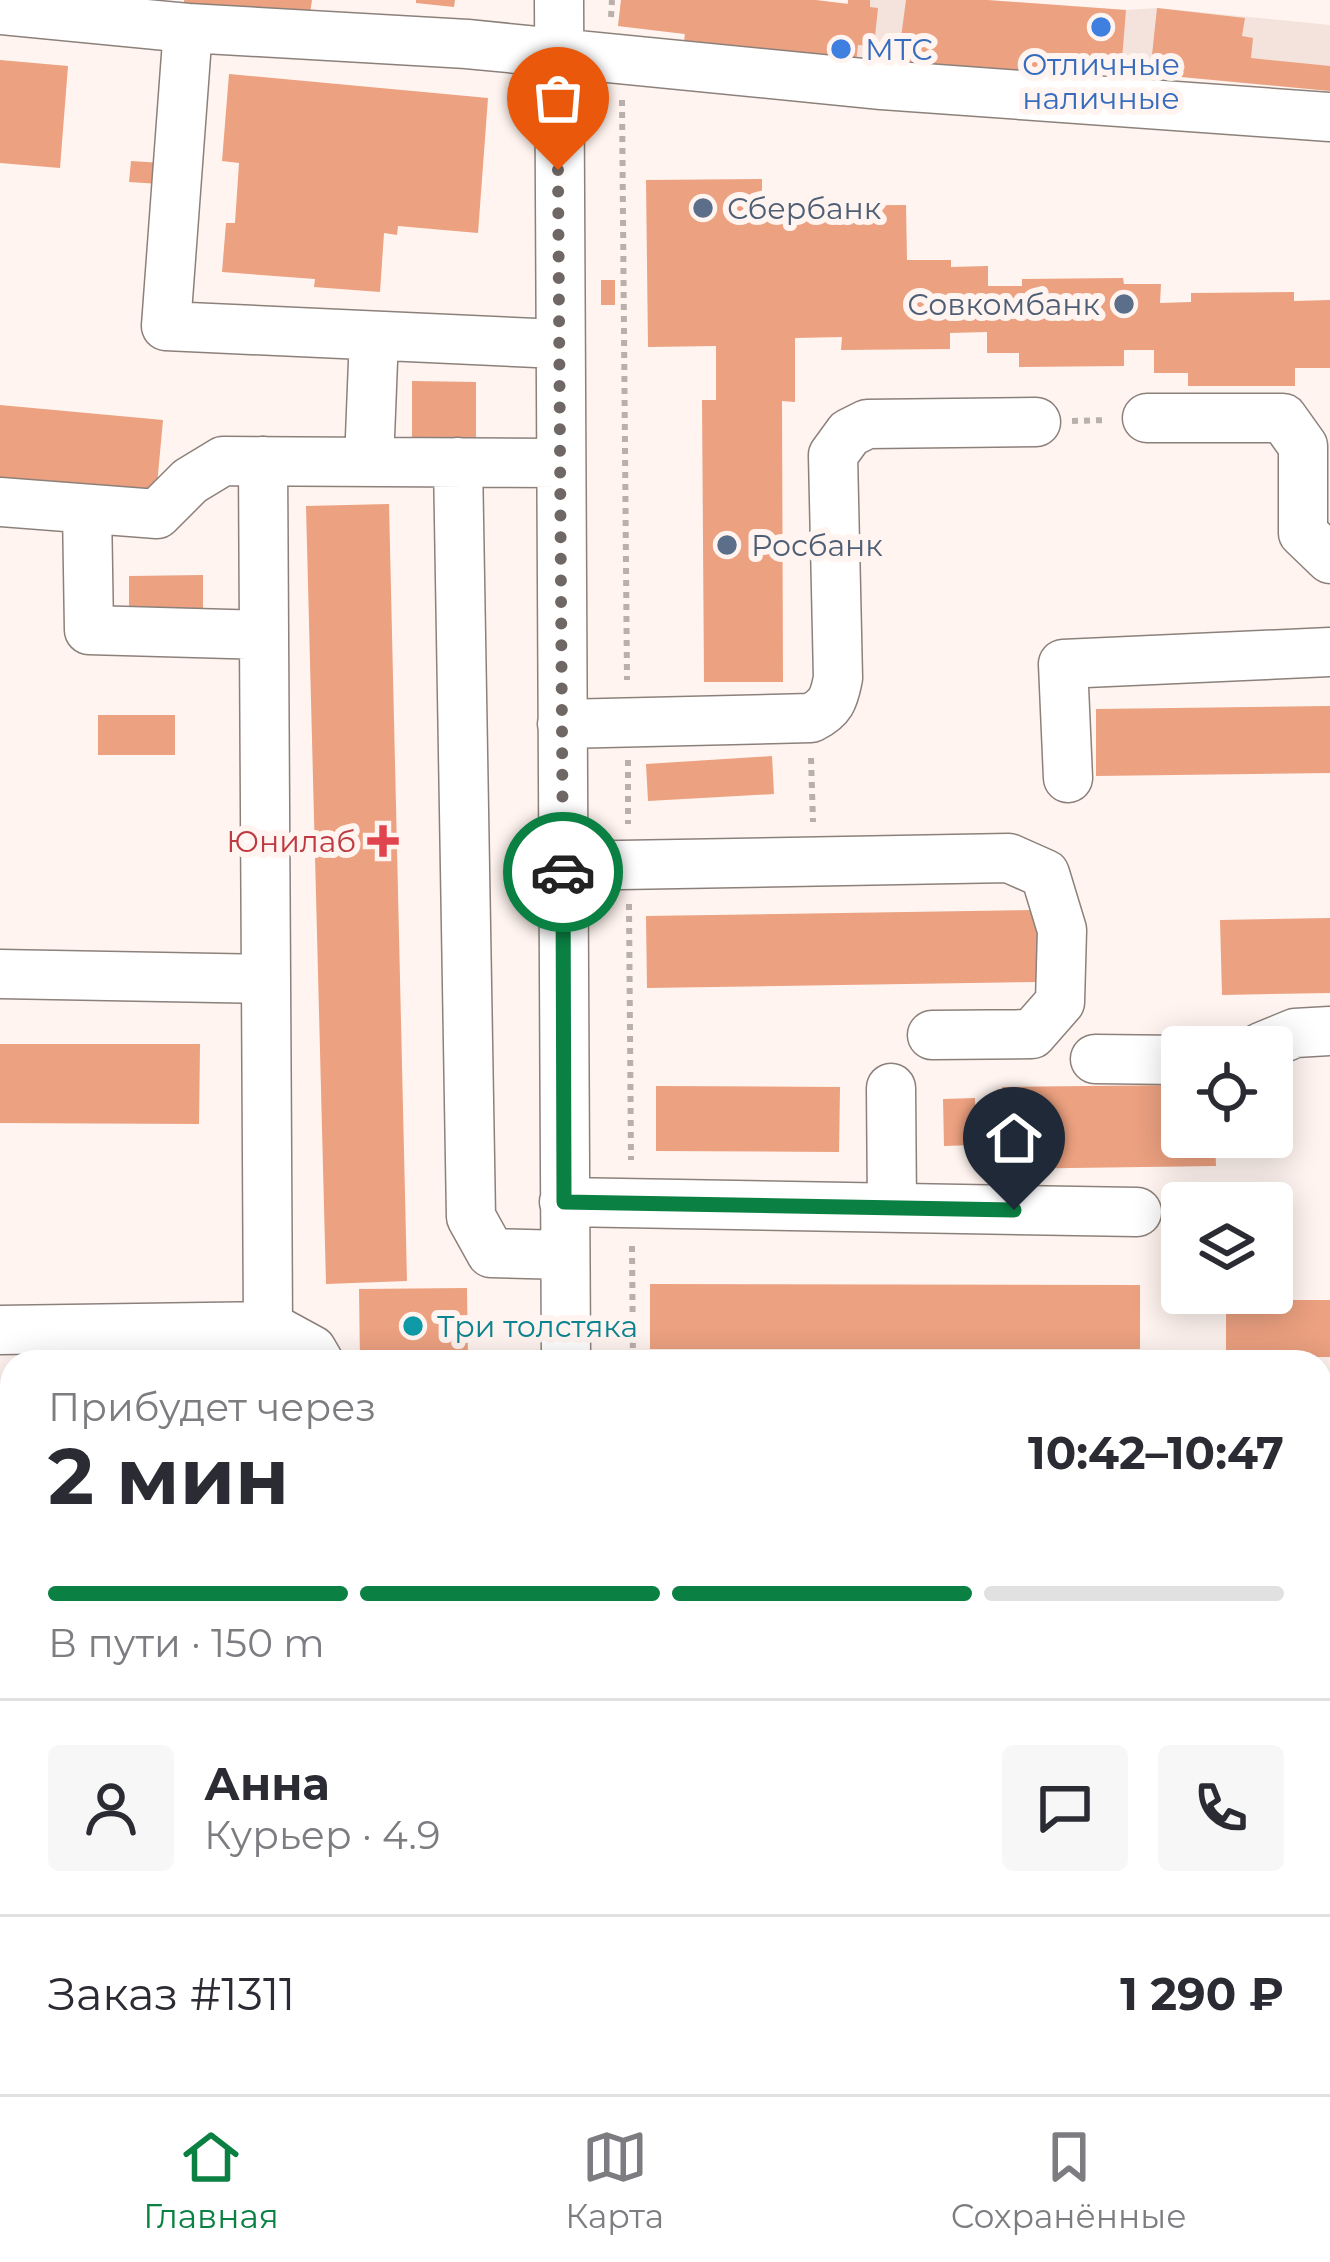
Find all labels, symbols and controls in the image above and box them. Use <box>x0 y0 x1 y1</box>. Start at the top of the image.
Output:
marker: Отличные наличные <box>1088 14 1114 40</box>
place label: МТС <box>865 31 933 68</box>
marker: МТС <box>828 36 854 62</box>
place label: Отличные наличные <box>1022 46 1180 117</box>
pin <box>507 47 609 170</box>
icon: bag <box>525 65 591 131</box>
place label: Сбербанк <box>727 190 882 227</box>
marker: Сбербанк <box>690 195 716 221</box>
place label: Совкомбанк <box>907 286 1101 323</box>
marker: Совкомбанк <box>1111 291 1137 317</box>
place label: Росбанк <box>751 527 883 564</box>
marker: Росбанк <box>714 532 740 558</box>
courier <box>503 812 623 932</box>
place label: Юнилаб <box>226 823 356 860</box>
marker: Юнилаб <box>367 825 399 857</box>
icon: car <box>530 839 596 905</box>
map controls <box>1161 1026 1293 1314</box>
button: locate <box>1161 1026 1293 1158</box>
pin <box>963 1087 1065 1210</box>
icon: home <box>981 1105 1047 1171</box>
button: layers <box>1161 1182 1293 1314</box>
place label: Три толстяка <box>437 1308 638 1345</box>
marker: Три толстяка <box>400 1313 426 1339</box>
text: Прибудет через <box>48 1383 376 1431</box>
text: 10:42–10:47 <box>1028 1425 1284 1480</box>
text: 2 мин <box>48 1428 289 1524</box>
text: В пути · 150 m <box>48 1619 325 1667</box>
button: person <box>48 1745 174 1871</box>
button: chat <box>1002 1745 1128 1871</box>
button: phone <box>1158 1745 1284 1871</box>
text: Анна <box>204 1756 330 1811</box>
text: Курьер · 4.9 <box>204 1811 441 1859</box>
text: Заказ #1311 <box>48 1966 295 2021</box>
text: 1 290 ₽ <box>1120 1966 1284 2021</box>
tab: Главная <box>143 2124 279 2236</box>
tab: Карта <box>565 2124 664 2236</box>
tab: Сохранённые <box>951 2124 1187 2236</box>

